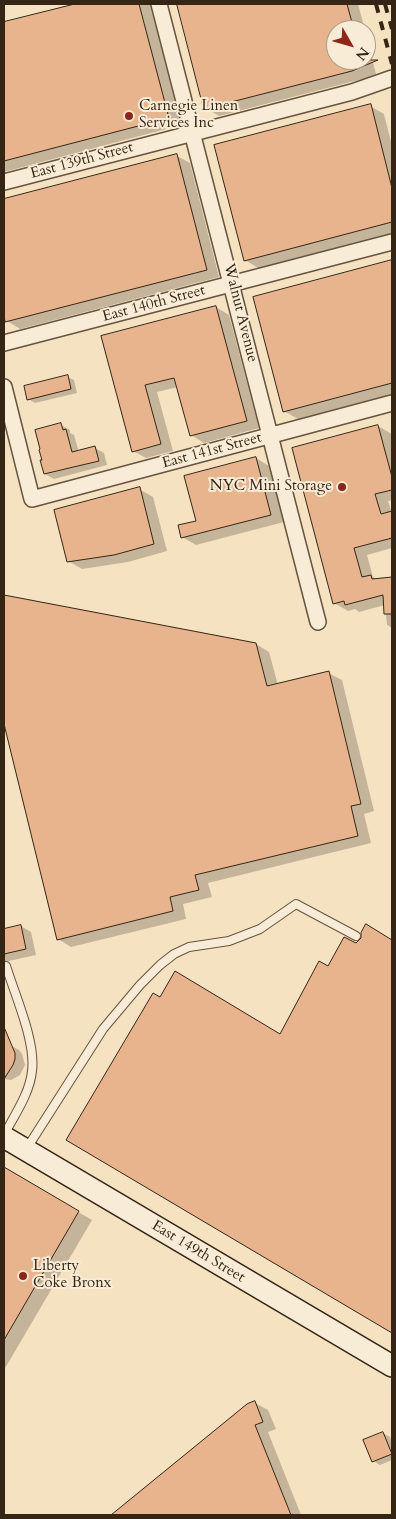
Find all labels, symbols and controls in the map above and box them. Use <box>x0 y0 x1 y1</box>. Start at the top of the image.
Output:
north arrow <box>326 20 376 70</box>
text: N <box>351 43 374 65</box>
place label: Carnegie Linen Services Inc <box>139 98 238 133</box>
marker: Carnegie Linen Services Inc <box>123 110 135 122</box>
street label: East 139th Street <box>29 139 135 183</box>
street label: Walnut Avenue <box>219 262 261 364</box>
street label: East 140th Street <box>101 282 207 326</box>
street label: East 141st Street <box>160 429 264 473</box>
place label: NYC Mini Storage <box>210 478 332 496</box>
marker: NYC Mini Storage <box>336 481 348 493</box>
street label: East 149th Street <box>148 1217 248 1287</box>
place label: Liberty Coke Bronx <box>33 1258 111 1293</box>
marker: Liberty Coke Bronx <box>17 1270 29 1282</box>

